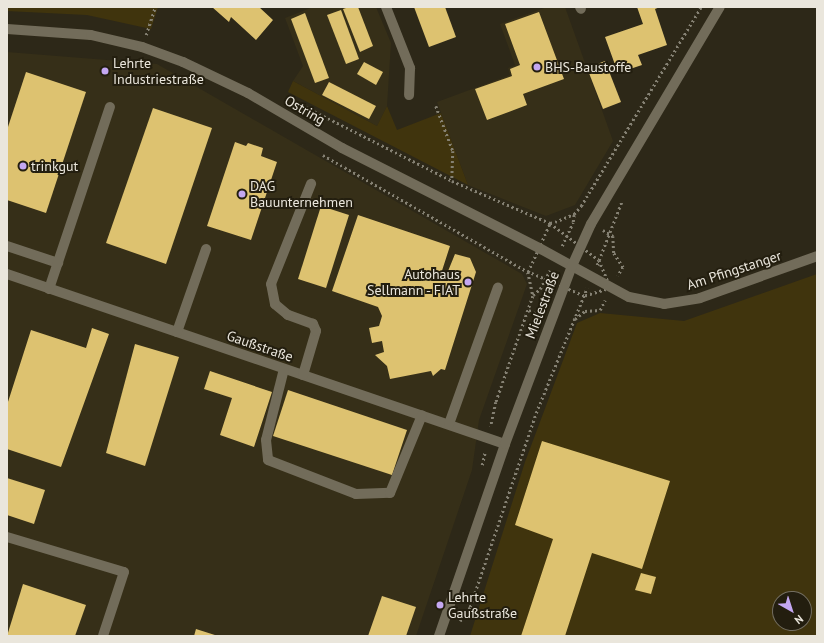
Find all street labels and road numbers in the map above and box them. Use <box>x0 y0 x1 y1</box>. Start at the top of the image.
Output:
street label: Ostring <box>282 92 328 128</box>
street label: Am Pfingstanger <box>685 247 783 293</box>
street label: Mielestraße <box>521 269 563 341</box>
street label: Gaußstraße <box>225 327 295 365</box>

